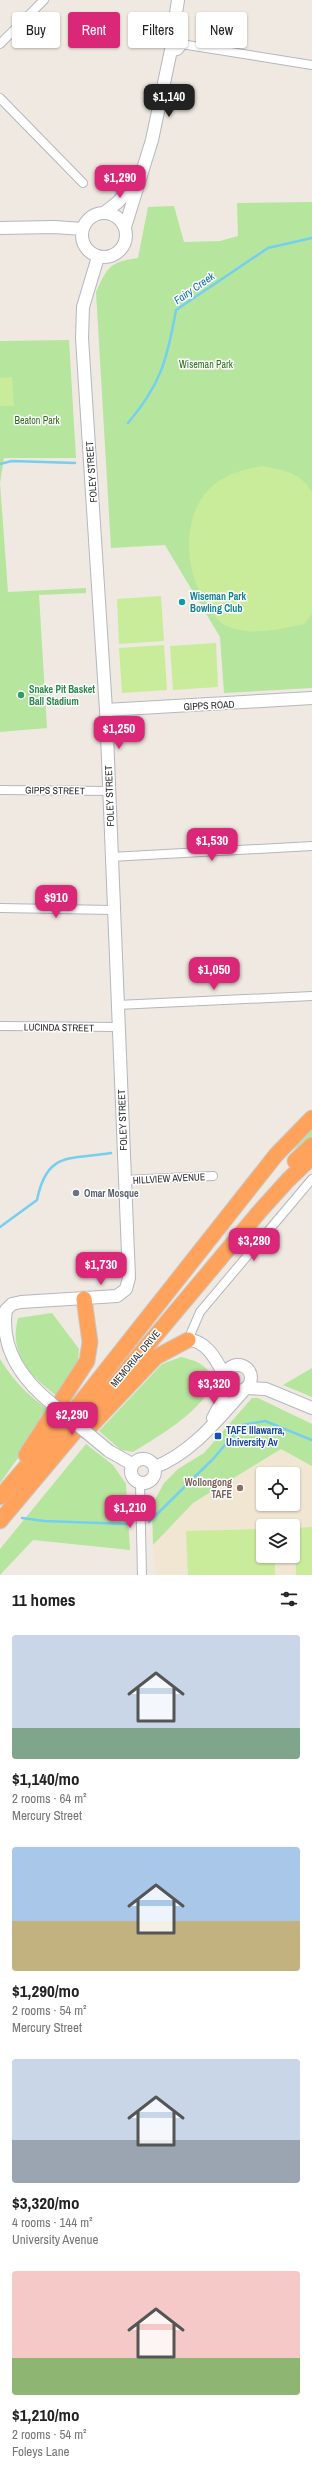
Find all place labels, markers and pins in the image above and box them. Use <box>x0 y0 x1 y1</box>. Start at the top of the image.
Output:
pin: $1,140 <box>136 84 202 118</box>
pin: $1,290 <box>87 165 153 199</box>
place label: Wiseman Park Bowling Club <box>190 590 246 615</box>
marker: Wiseman Park Bowling Club <box>177 597 187 607</box>
place label: Snake Pit Basket Ball Stadium <box>29 683 95 708</box>
marker: Snake Pit Basket Ball Stadium <box>16 690 26 700</box>
pin: $1,250 <box>86 716 152 750</box>
pin: $1,530 <box>179 828 245 862</box>
pin: $910 <box>32 885 80 919</box>
pin: $1,050 <box>181 957 247 991</box>
place label: Omar Mosque <box>84 1187 139 1200</box>
marker: Omar Mosque <box>71 1188 81 1198</box>
pin: $3,280 <box>221 1228 287 1262</box>
pin: $1,730 <box>68 1252 134 1286</box>
pin: $3,320 <box>181 1371 247 1405</box>
pin: $2,290 <box>39 1402 105 1436</box>
place label: TAFE Illawarra, University Av <box>226 1424 285 1449</box>
marker: TAFE Illawarra, University Av <box>213 1431 223 1441</box>
place label: Wollongong TAFE <box>185 1476 233 1501</box>
marker: Wollongong TAFE <box>235 1483 245 1493</box>
pin: $1,210 <box>97 1495 163 1529</box>

